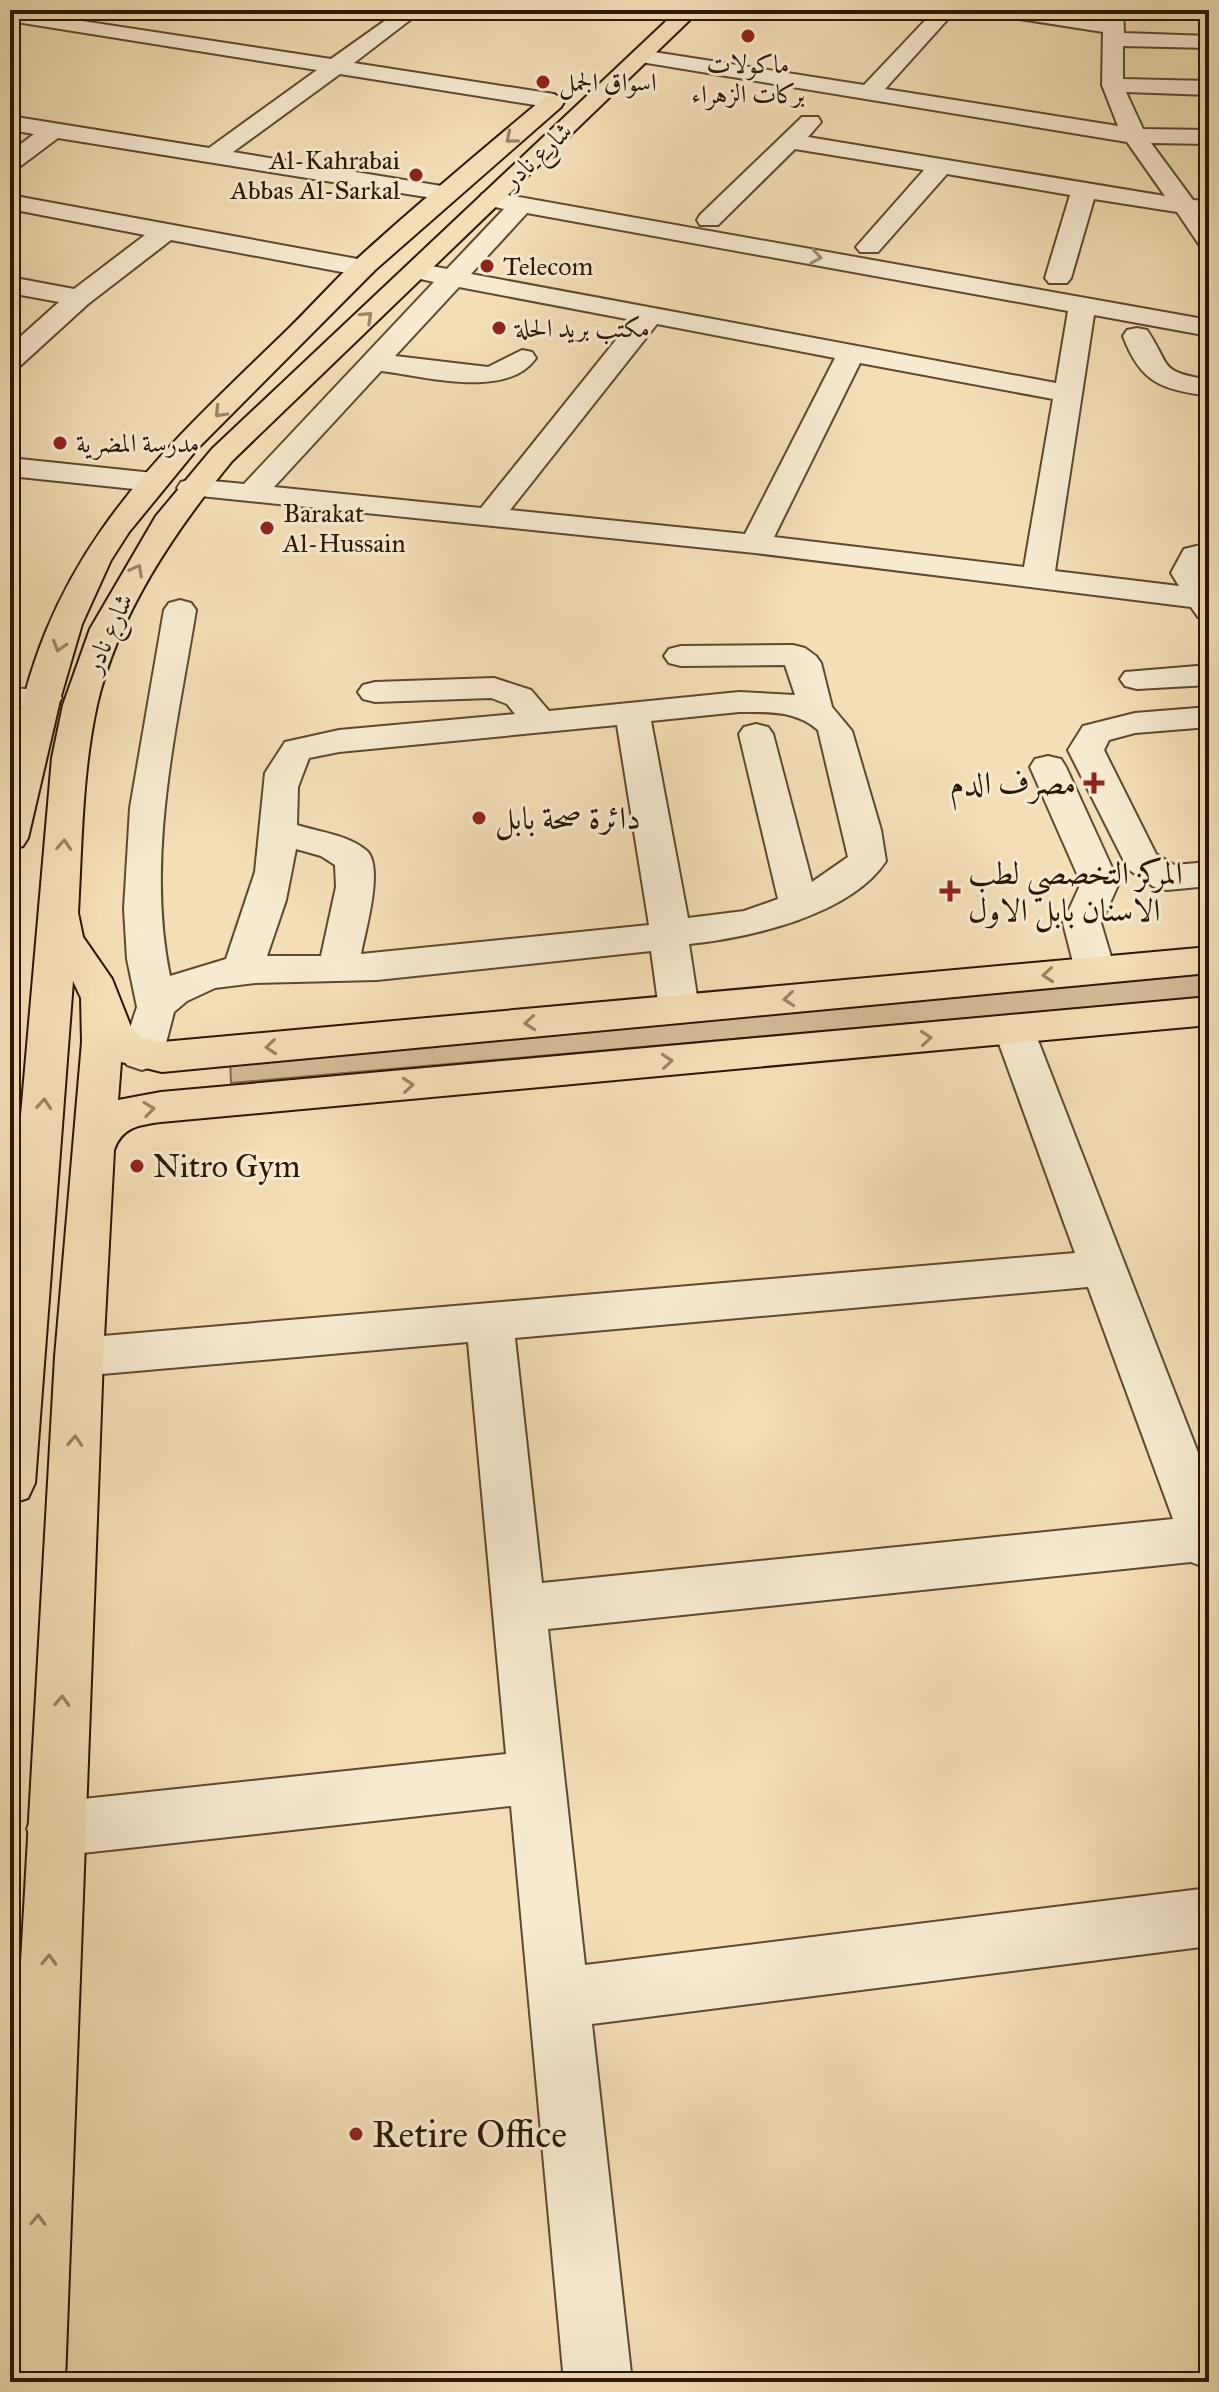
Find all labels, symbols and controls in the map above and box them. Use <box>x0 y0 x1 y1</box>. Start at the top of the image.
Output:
marker: ماكولات بركات الزهراء <box>739 27 757 45</box>
place label: ماكولات بركات الزهراء <box>691 48 805 111</box>
place label: اسواق الجمل <box>559 66 657 100</box>
marker: اسواق الجمل <box>534 73 552 91</box>
street label: شارع نادر <box>493 115 583 202</box>
one-way arrow <box>505 128 520 143</box>
place label: Al-Kahrabai Abbas Al-Sarkal <box>229 144 400 206</box>
marker: Al-Kahrabai Abbas Al-Sarkal <box>407 166 425 184</box>
one-way arrow <box>809 248 822 265</box>
place label: Telecom <box>503 250 593 282</box>
marker: Telecom <box>478 257 496 275</box>
one-way arrow <box>358 312 373 326</box>
place label: مكتب بريد الحلة <box>513 312 650 345</box>
marker: مكتب بريد الحلة <box>490 319 508 337</box>
one-way arrow <box>214 403 229 417</box>
place label: مدرسة المضرية <box>76 427 199 460</box>
marker: مدرسة المضرية <box>51 434 69 452</box>
place label: Barakat Al-Hussain <box>282 497 405 559</box>
marker: Barakat Al-Hussain <box>258 519 276 537</box>
one-way arrow <box>128 564 143 579</box>
street label: شارع نادر <box>75 588 145 683</box>
one-way arrow <box>52 639 68 653</box>
place label: مصرف الدم <box>950 764 1076 811</box>
marker: مصرف الدم <box>1083 772 1105 794</box>
place label: دائرة صحة بابل <box>495 799 641 841</box>
marker: دائرة صحة بابل <box>470 809 488 827</box>
one-way arrow <box>55 838 72 851</box>
place label: المركز التخصصي لطب الاسنان بابل الاول <box>968 854 1183 933</box>
marker: المركز التخصصي لطب الاسنان بابل الاول <box>939 880 961 902</box>
one-way arrow <box>1041 966 1054 983</box>
one-way arrow <box>782 990 795 1007</box>
one-way arrow <box>523 1014 536 1031</box>
one-way arrow <box>920 1030 933 1047</box>
one-way arrow <box>264 1038 277 1055</box>
one-way arrow <box>661 1053 674 1070</box>
one-way arrow <box>402 1077 415 1094</box>
one-way arrow <box>36 1097 53 1110</box>
one-way arrow <box>142 1101 156 1118</box>
place label: Nitro Gym <box>153 1147 300 1186</box>
marker: Nitro Gym <box>128 1157 146 1175</box>
one-way arrow <box>66 1434 83 1447</box>
one-way arrow <box>53 1694 70 1707</box>
one-way arrow <box>41 1953 58 1966</box>
place label: Retire Office <box>372 2111 567 2157</box>
marker: Retire Office <box>347 2125 365 2143</box>
one-way arrow <box>30 2213 47 2226</box>

